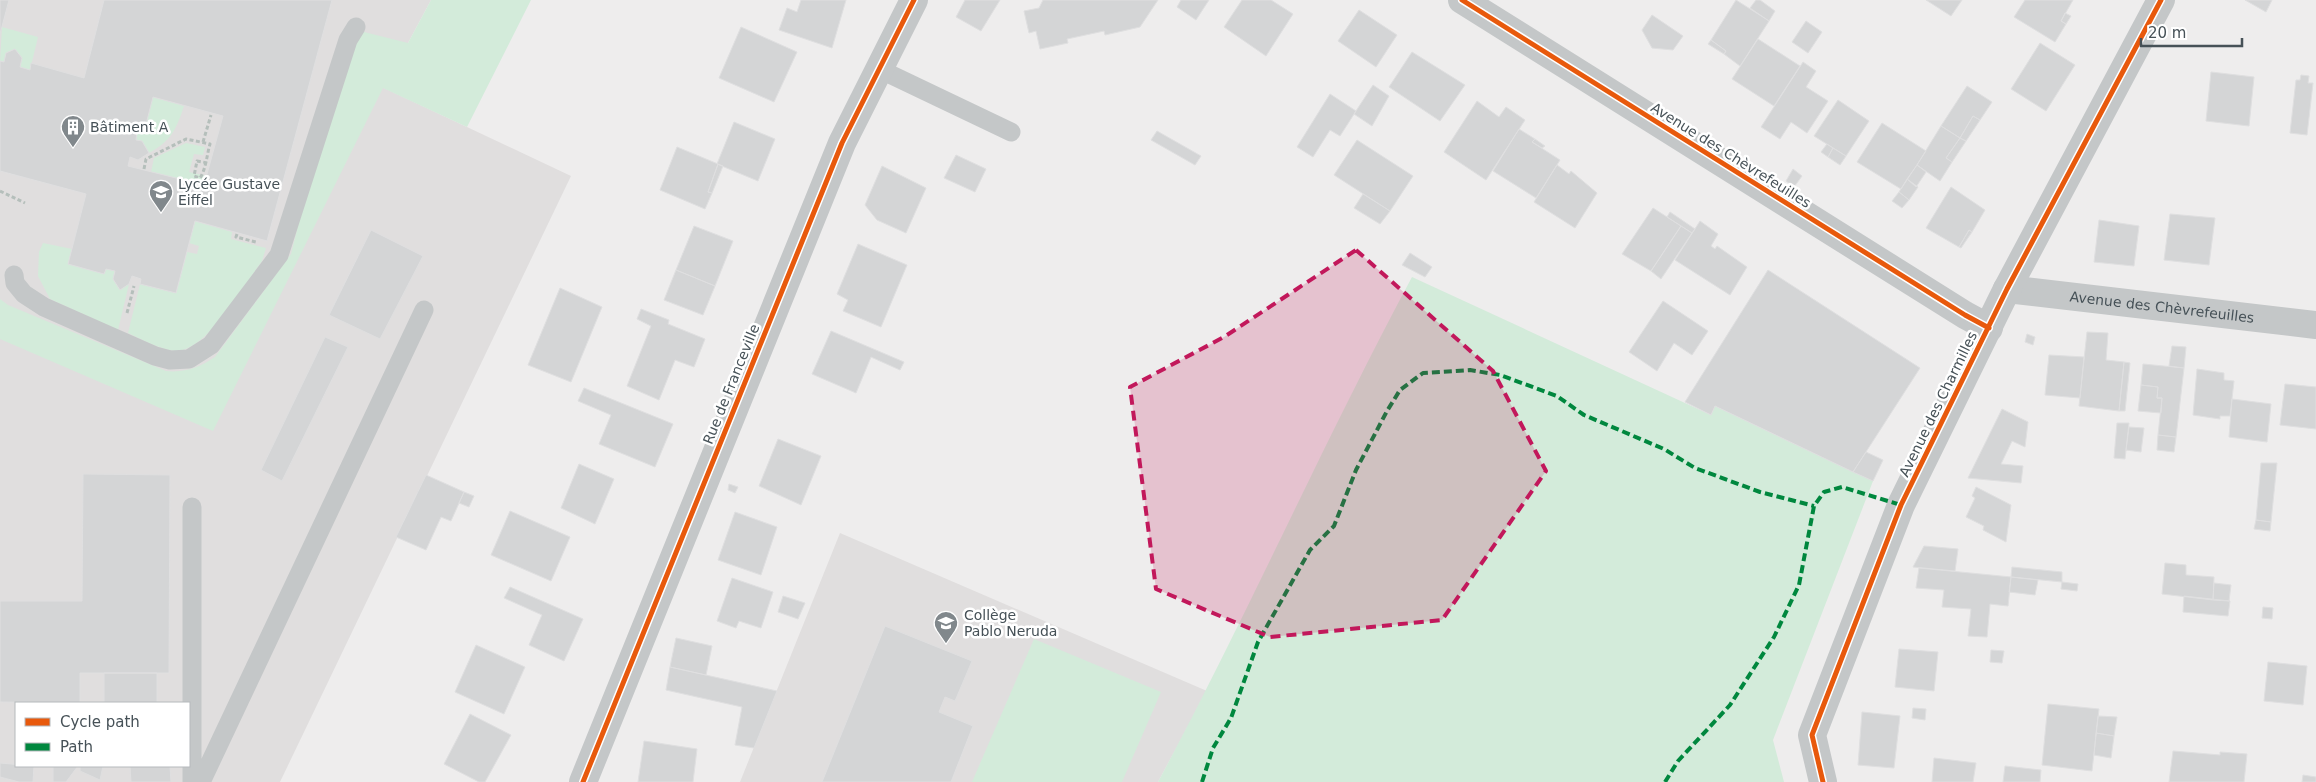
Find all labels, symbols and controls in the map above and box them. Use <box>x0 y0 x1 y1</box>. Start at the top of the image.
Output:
scale bar <box>2141 15 2242 47</box>
text: 20 m <box>2148 24 2186 42</box>
street label: Avenue des Chèvrefeuilles <box>1648 99 1814 211</box>
building icon: Bâtiment A <box>60 114 86 148</box>
place label: Bâtiment A <box>90 119 169 135</box>
place label: Lycée Gustave Eiffel <box>178 176 280 208</box>
school or university icon: Lycée Gustave Eiffel <box>148 179 174 213</box>
street label: Avenue des Chèvrefeuilles <box>2069 288 2255 326</box>
street label: Rue de Franceville <box>700 322 762 446</box>
street label: Avenue des Charmilles <box>1896 329 1980 479</box>
place label: Collège Pablo Neruda <box>964 607 1057 639</box>
school or university icon: Collège Pablo Neruda <box>933 610 959 644</box>
legend <box>15 702 190 767</box>
text: Cycle path <box>60 713 140 731</box>
text: Path <box>60 738 93 756</box>

